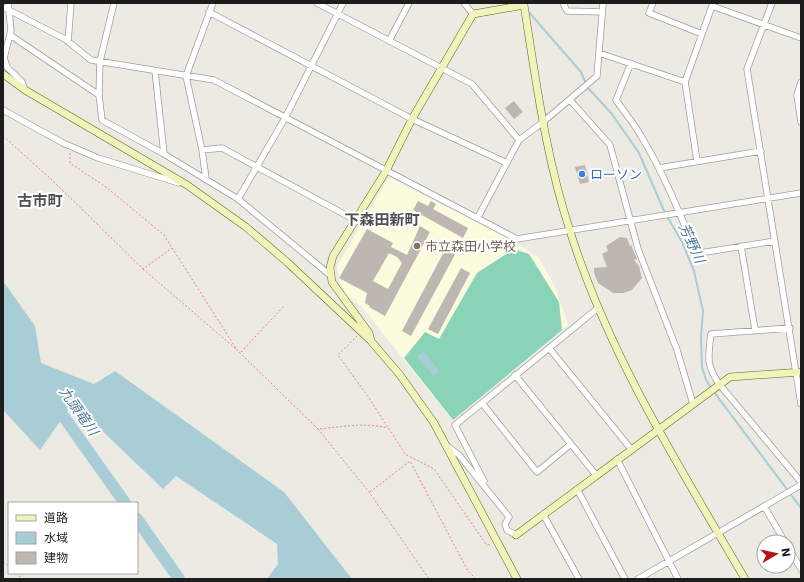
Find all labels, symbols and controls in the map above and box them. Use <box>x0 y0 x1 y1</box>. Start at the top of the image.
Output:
place label: ローソン <box>590 167 642 182</box>
marker: ローソン <box>577 169 587 179</box>
district label: 古市町 <box>17 192 63 210</box>
district label: 下森田新町 <box>344 211 420 229</box>
water label: 芳野川 <box>676 221 709 267</box>
place label: 市立森田小学校 <box>425 239 516 254</box>
marker: 市立森田小学校 <box>412 241 422 251</box>
water label: 九頭竜川 <box>56 383 103 440</box>
legend <box>8 502 138 574</box>
text: 道路 <box>44 511 68 525</box>
text: 水域 <box>44 531 68 545</box>
north arrow <box>756 534 796 574</box>
text: N <box>778 547 793 558</box>
text: 建物 <box>44 551 68 565</box>

